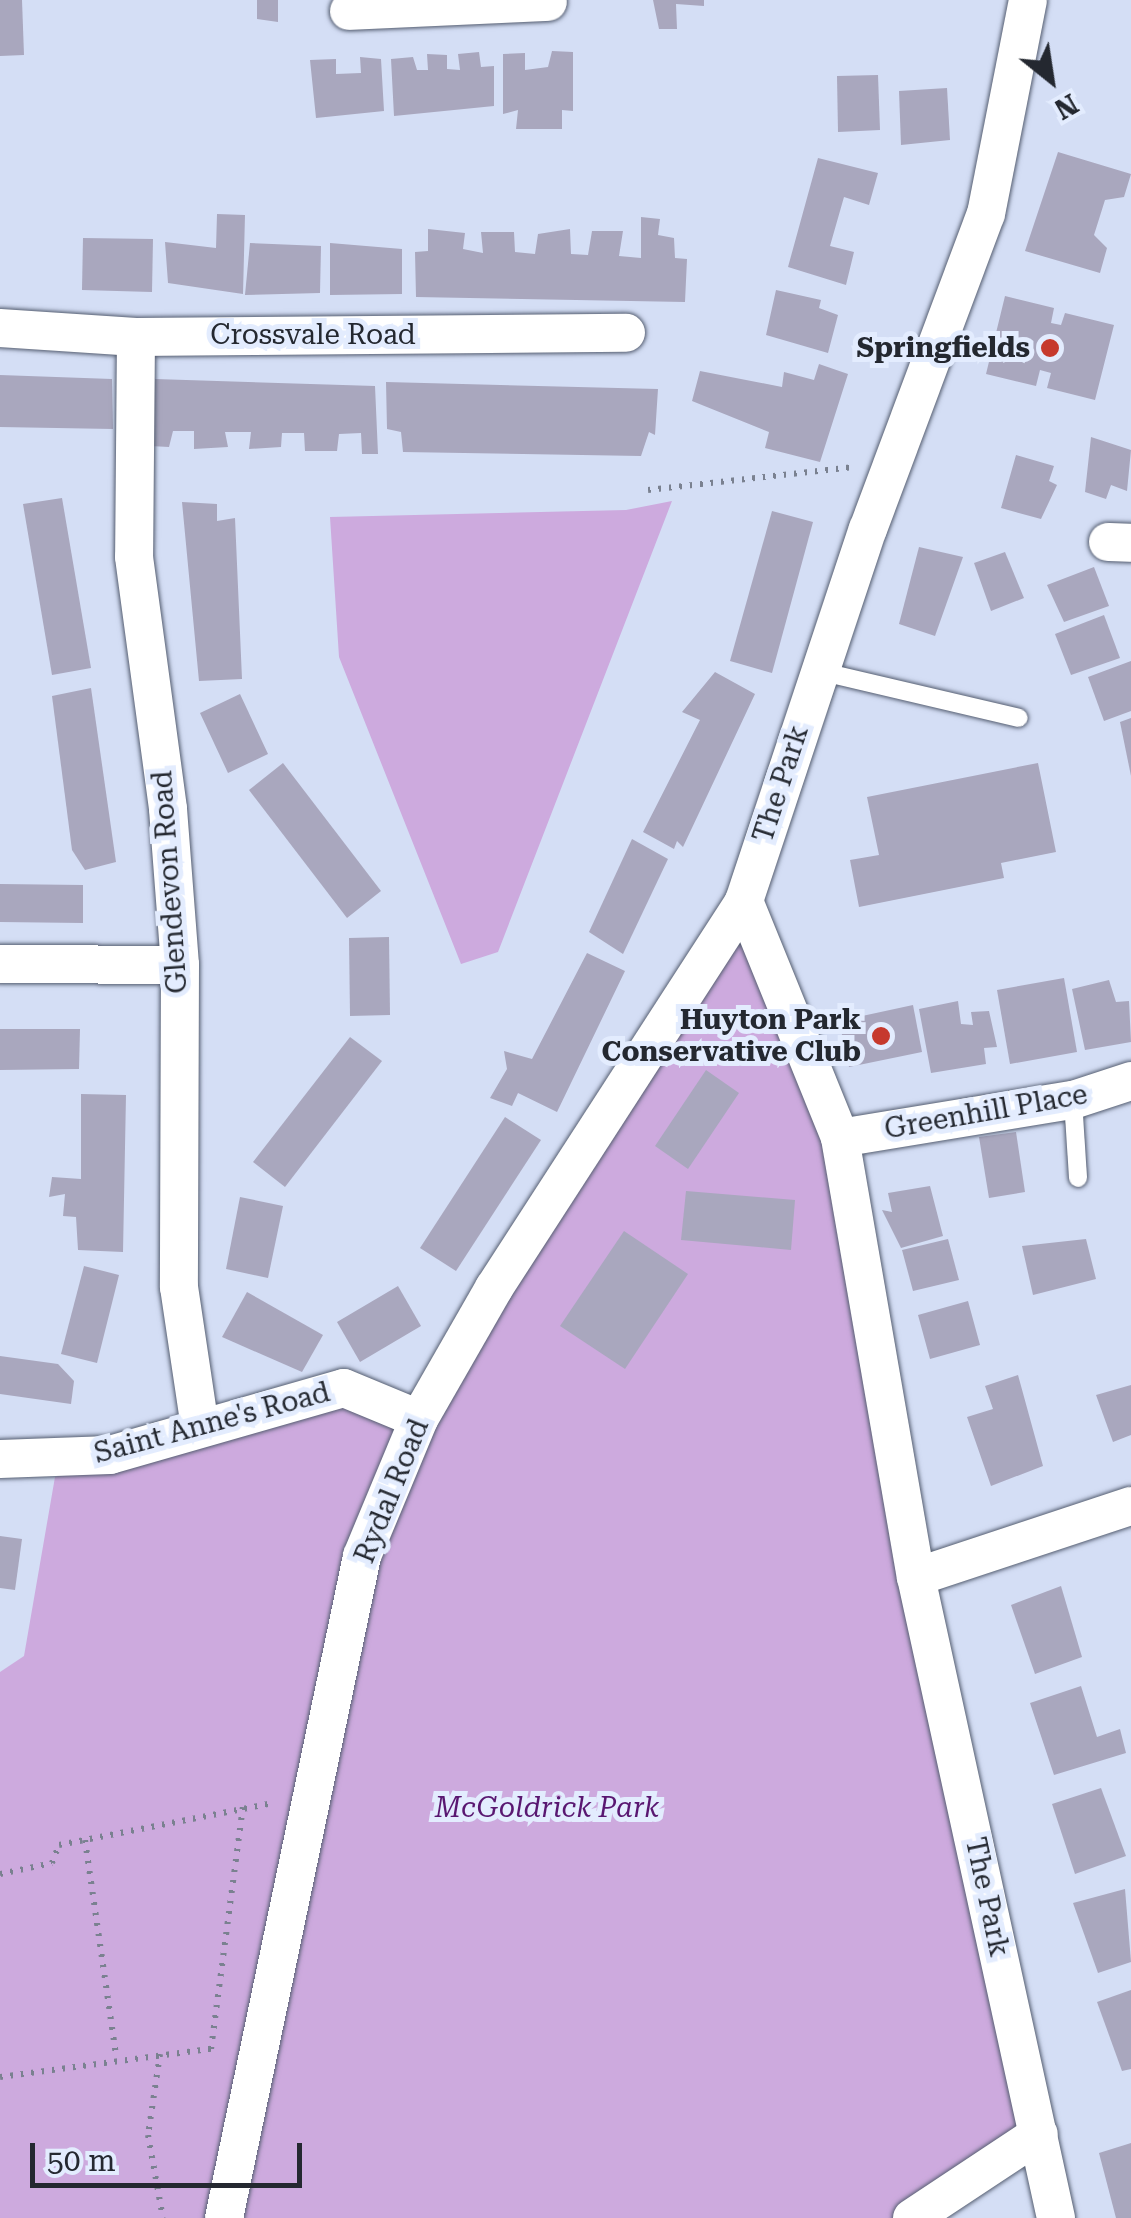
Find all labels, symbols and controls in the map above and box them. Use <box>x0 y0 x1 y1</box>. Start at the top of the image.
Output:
north arrow <box>1001 30 1101 130</box>
text: N <box>1049 87 1084 126</box>
street label: Crossvale Road <box>210 318 416 352</box>
place label: Springfields <box>857 331 1030 365</box>
marker: Springfields <box>1039 337 1061 359</box>
street label: The Park <box>746 721 816 847</box>
street label: Glendevon Road <box>145 769 195 995</box>
place label: Huyton Park Conservative Club <box>602 1003 861 1069</box>
marker: Huyton Park Conservative Club <box>870 1025 892 1047</box>
street label: Greenhill Place <box>882 1078 1090 1146</box>
street label: Saint Anne's Road <box>90 1375 334 1471</box>
street label: Rydal Road <box>348 1414 436 1568</box>
park label: McGoldrick Park <box>435 1791 659 1825</box>
street label: The Park <box>958 1834 1016 1960</box>
scale bar <box>35 2123 308 2185</box>
text: 50 m <box>47 2143 116 2178</box>

